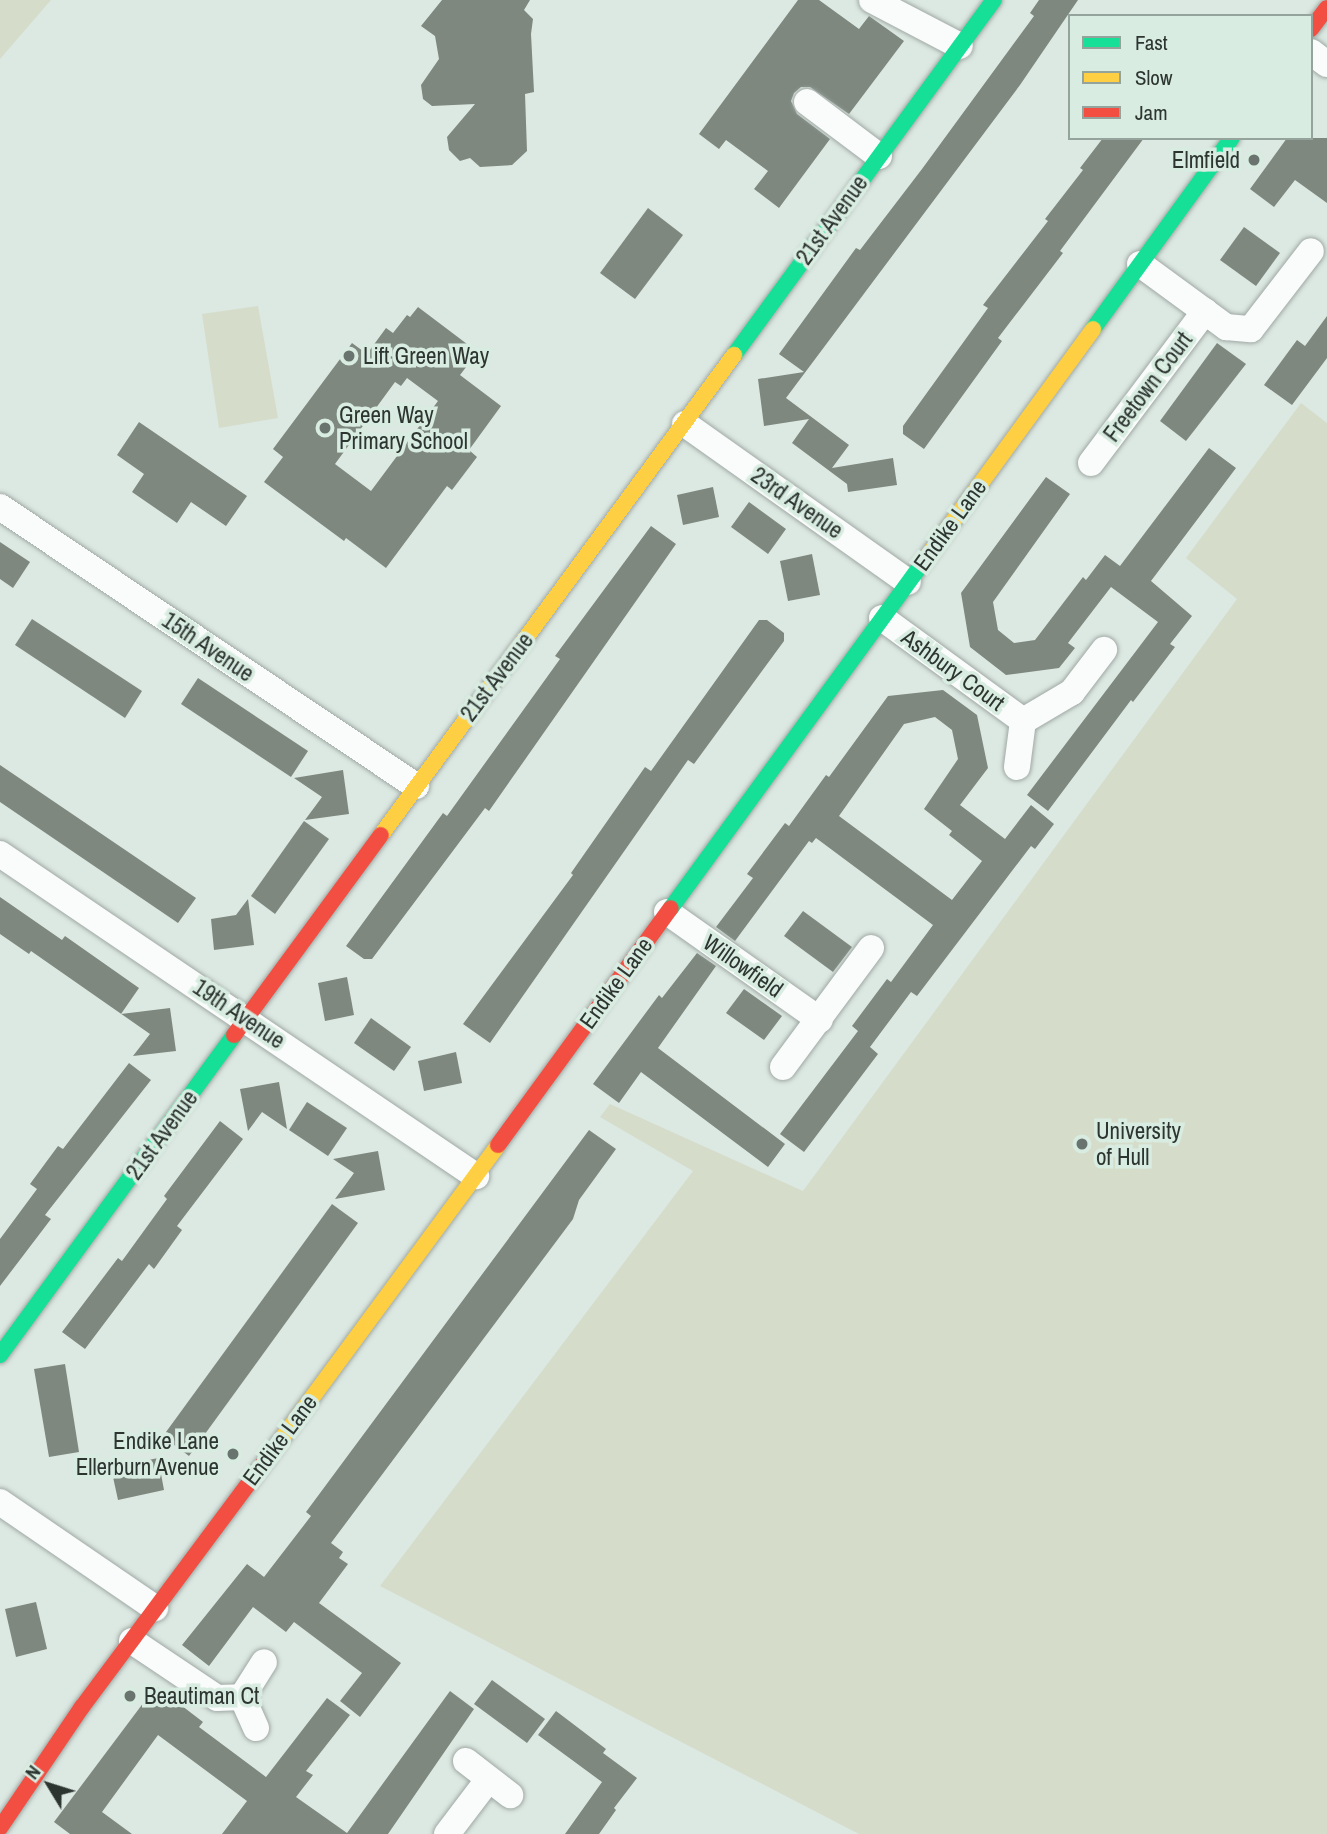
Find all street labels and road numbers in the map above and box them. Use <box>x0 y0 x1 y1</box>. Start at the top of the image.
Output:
street label: 21st Avenue <box>790 170 874 270</box>
street label: Freetown Court <box>1098 327 1198 447</box>
street label: 23rd Avenue <box>745 461 849 545</box>
street label: Endike Lane <box>908 474 992 576</box>
street label: 15th Avenue <box>157 606 259 688</box>
street label: Ashbury Court <box>896 623 1010 717</box>
street label: 21st Avenue <box>455 627 539 727</box>
street label: Willowfield <box>698 929 788 1003</box>
street label: Endike Lane <box>574 932 658 1034</box>
street label: 19th Avenue <box>188 973 290 1055</box>
street label: 21st Avenue <box>120 1085 204 1185</box>
street label: Endike Lane <box>237 1389 323 1491</box>

